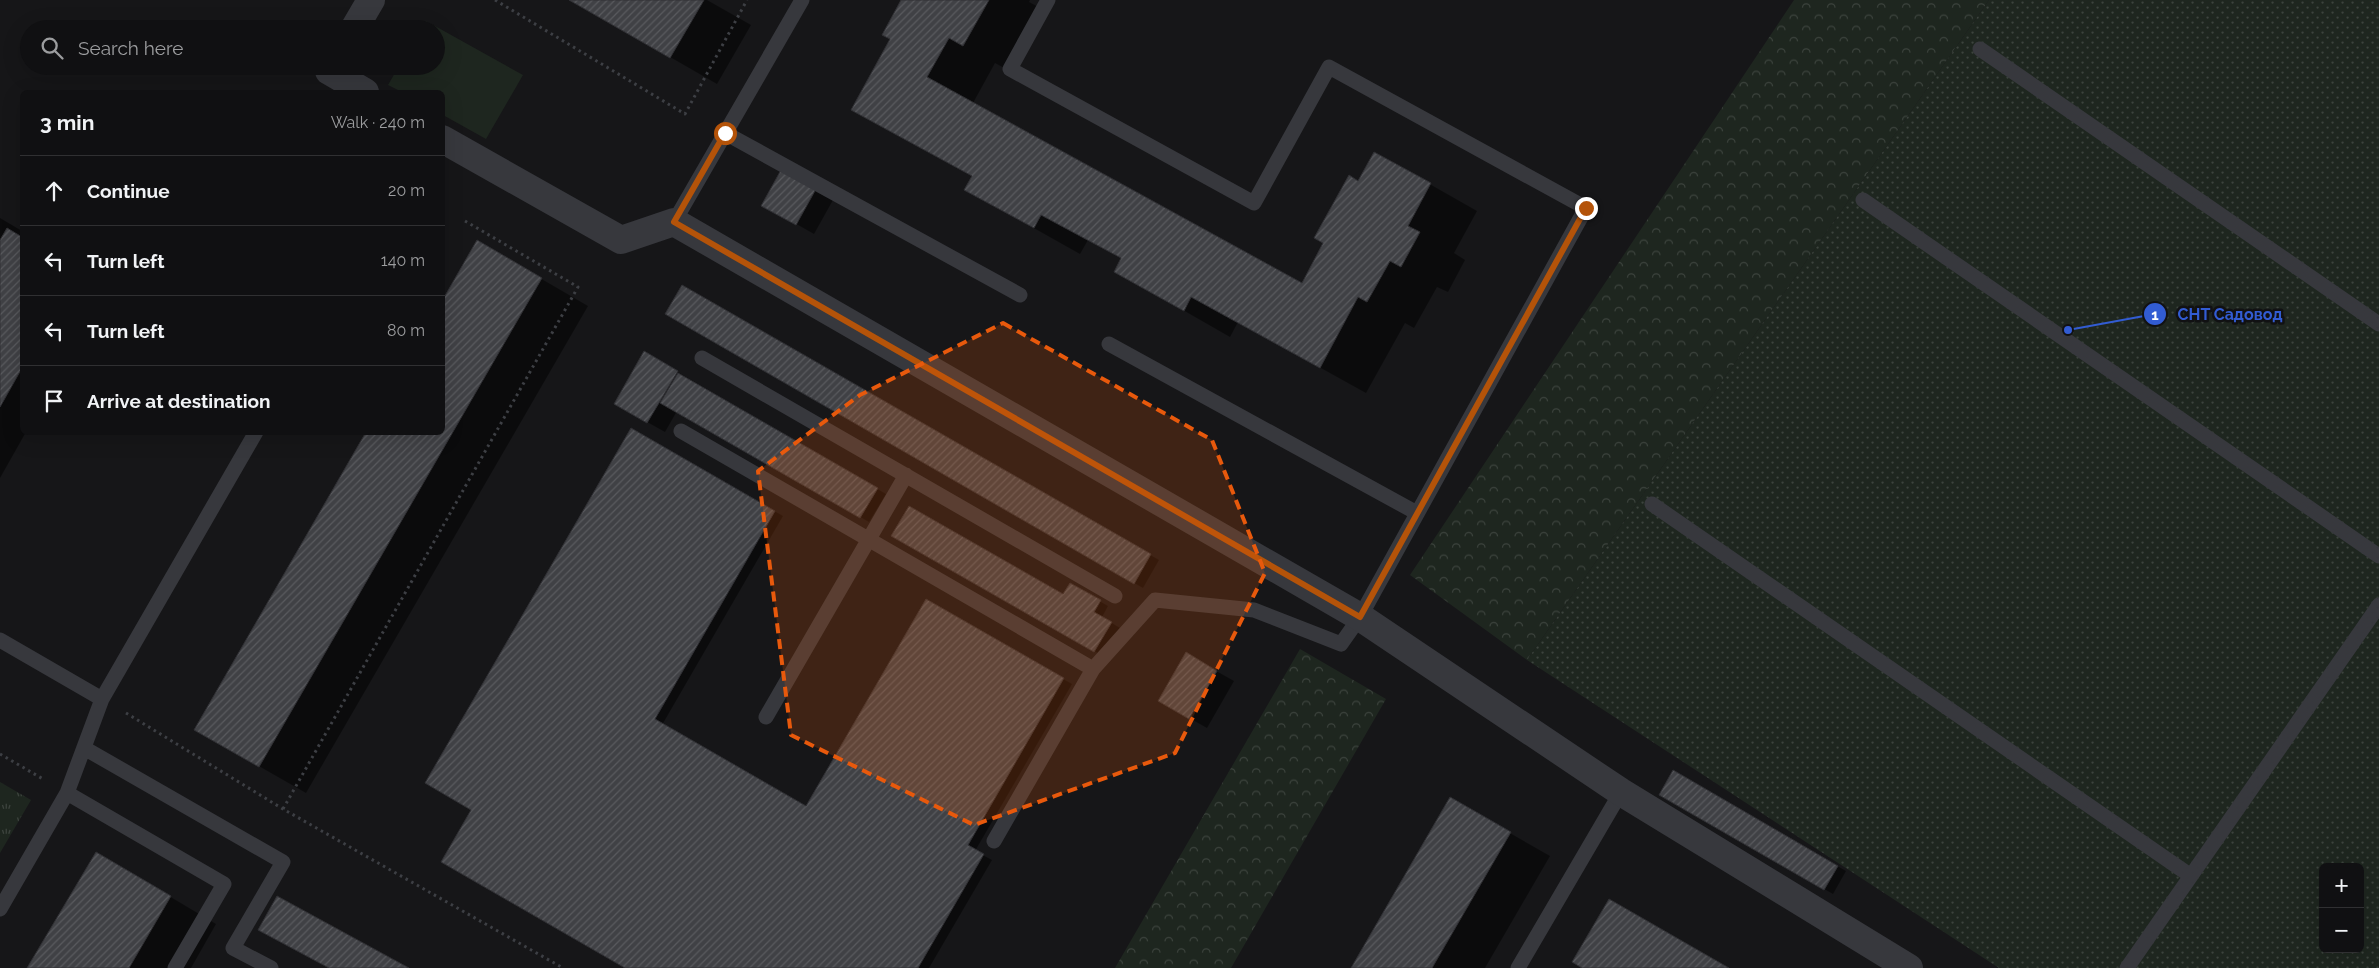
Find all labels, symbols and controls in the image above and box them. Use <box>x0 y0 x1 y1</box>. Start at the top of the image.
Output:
search box <box>20 20 445 75</box>
icon: search <box>38 34 66 62</box>
text: Search here <box>78 37 184 59</box>
text: 3 min <box>40 110 94 135</box>
text: Walk · 240 m <box>331 113 425 132</box>
route start <box>714 122 737 145</box>
icon: ahead <box>40 177 68 205</box>
text: Continue <box>87 180 170 202</box>
text: 20 m <box>388 181 425 200</box>
route end <box>1575 197 1598 220</box>
icon: left <box>40 247 68 275</box>
text: Turn left <box>87 250 164 272</box>
text: 140 m <box>381 251 425 270</box>
callout: СНТ Садовод <box>2142 299 2293 330</box>
text: СНТ Садовод <box>2177 305 2283 324</box>
text: 1 <box>2151 306 2159 324</box>
icon: left <box>40 317 68 345</box>
text: Turn left <box>87 320 164 342</box>
text: 80 m <box>387 321 425 340</box>
icon: arrive <box>40 387 68 415</box>
text: Arrive at destination <box>87 390 271 412</box>
map controls <box>2319 863 2364 953</box>
button: + <box>2319 863 2364 908</box>
button: − <box>2319 908 2364 953</box>

